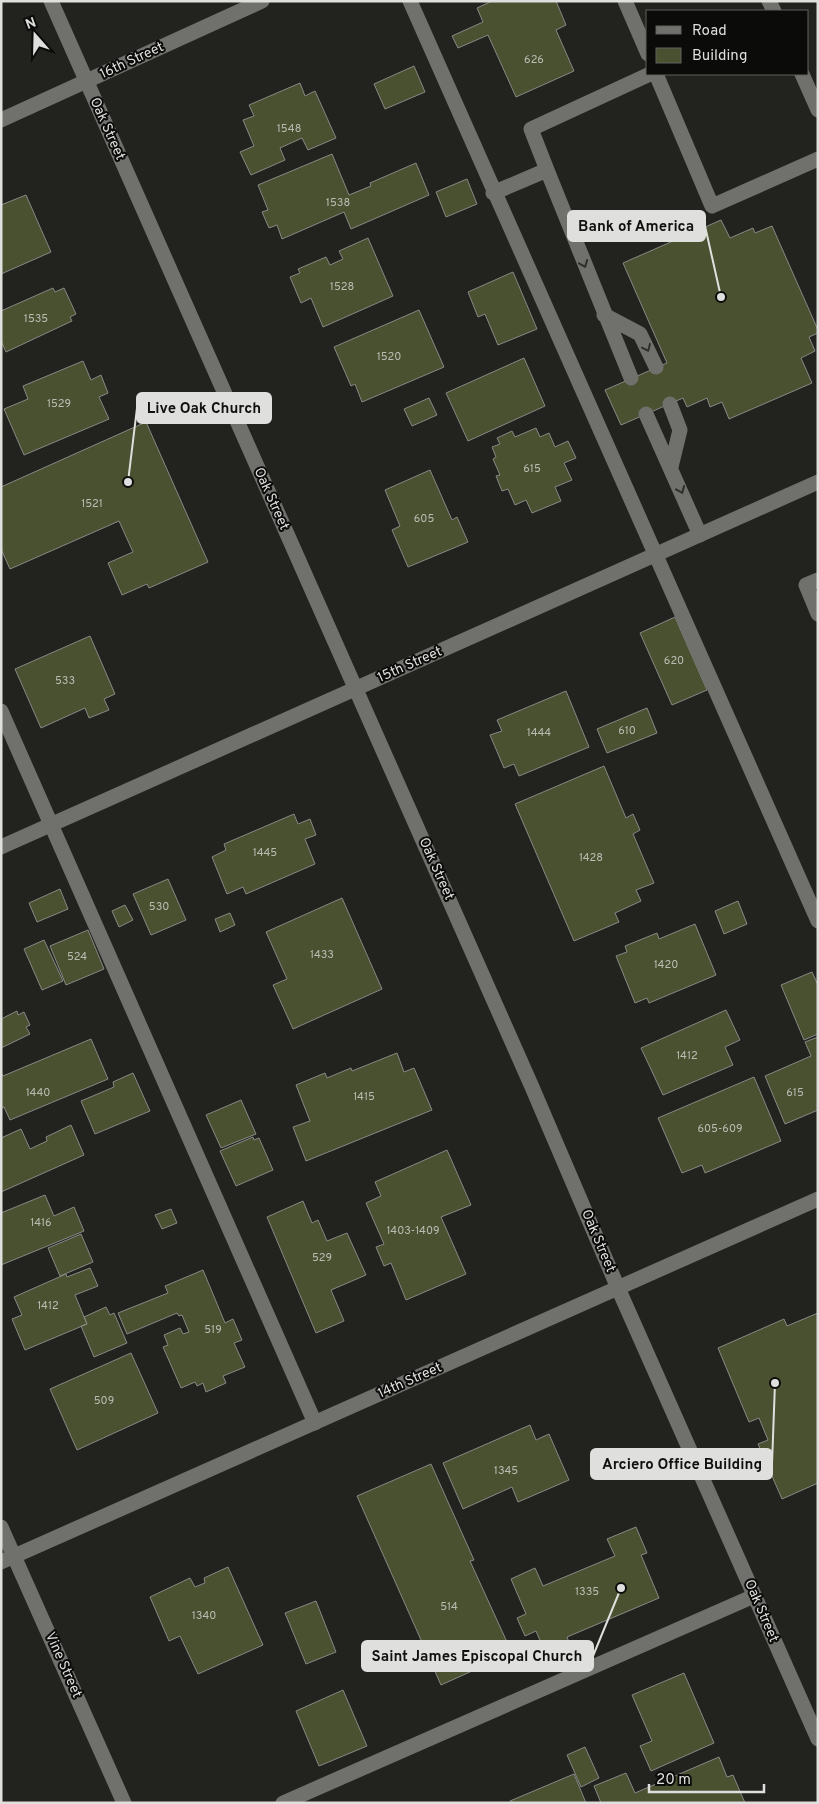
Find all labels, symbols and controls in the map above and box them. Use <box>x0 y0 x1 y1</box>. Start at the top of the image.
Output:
north arrow <box>10 10 60 60</box>
legend <box>646 10 809 75</box>
text: N <box>23 14 39 34</box>
text: Road <box>692 22 727 41</box>
street label: 16th Street <box>97 39 167 83</box>
text: Building <box>692 47 747 66</box>
house number: 626 <box>524 53 544 67</box>
street label: Oak Street <box>86 95 128 163</box>
house number: 1548 <box>277 122 301 136</box>
house number: 1538 <box>326 196 350 210</box>
callout: Bank of America <box>568 211 705 241</box>
text: Bank of America <box>578 218 694 237</box>
one-way arrow <box>578 259 588 268</box>
house number: 1528 <box>330 280 354 294</box>
house number: 1535 <box>24 312 48 326</box>
one-way arrow <box>640 343 651 352</box>
house number: 1520 <box>377 350 401 364</box>
callout: Live Oak Church <box>137 393 271 423</box>
house number: 1529 <box>47 397 71 411</box>
text: Live Oak Church <box>147 400 261 419</box>
house number: 615 <box>523 462 541 476</box>
street label: Oak Street <box>250 465 292 533</box>
one-way arrow <box>674 485 685 494</box>
house number: 1521 <box>81 497 103 511</box>
house number: 605 <box>414 512 434 526</box>
street label: 15th Street <box>375 643 445 687</box>
house number: 620 <box>664 654 684 668</box>
house number: 533 <box>55 674 75 688</box>
house number: 610 <box>618 724 636 738</box>
house number: 1444 <box>527 726 551 740</box>
street label: Oak Street <box>415 835 457 903</box>
house number: 1445 <box>253 846 277 860</box>
house number: 1428 <box>579 851 603 865</box>
house number: 530 <box>149 900 169 914</box>
house number: 1433 <box>310 948 334 962</box>
house number: 524 <box>67 950 87 964</box>
house number: 1420 <box>654 958 678 972</box>
house number: 1412 <box>676 1049 698 1063</box>
house number: 1440 <box>26 1086 50 1100</box>
house number: 615 <box>786 1086 804 1100</box>
house number: 1415 <box>353 1090 375 1104</box>
house number: 605-609 <box>697 1122 743 1136</box>
street label: Oak Street <box>577 1207 619 1275</box>
house number: 1416 <box>30 1216 52 1230</box>
house number: 1403-1409 <box>386 1224 440 1238</box>
house number: 529 <box>312 1251 332 1265</box>
house number: 1412 <box>37 1299 59 1313</box>
house number: 519 <box>204 1323 222 1337</box>
street label: 14th Street <box>375 1359 445 1403</box>
house number: 509 <box>94 1394 114 1408</box>
callout: Arciero Office Building <box>591 1449 772 1479</box>
text: Arciero Office Building <box>602 1456 762 1475</box>
house number: 1345 <box>494 1464 518 1478</box>
street label: Oak Street <box>740 1577 782 1645</box>
house number: 1335 <box>575 1585 599 1599</box>
house number: 514 <box>440 1600 458 1614</box>
house number: 1340 <box>192 1609 216 1623</box>
street label: Vine Street <box>41 1630 85 1700</box>
callout: Saint James Episcopal Church <box>362 1641 593 1671</box>
text: Saint James Episcopal Church <box>372 1648 582 1667</box>
scale bar <box>649 1762 764 1794</box>
text: 20 m <box>656 1771 691 1790</box>

